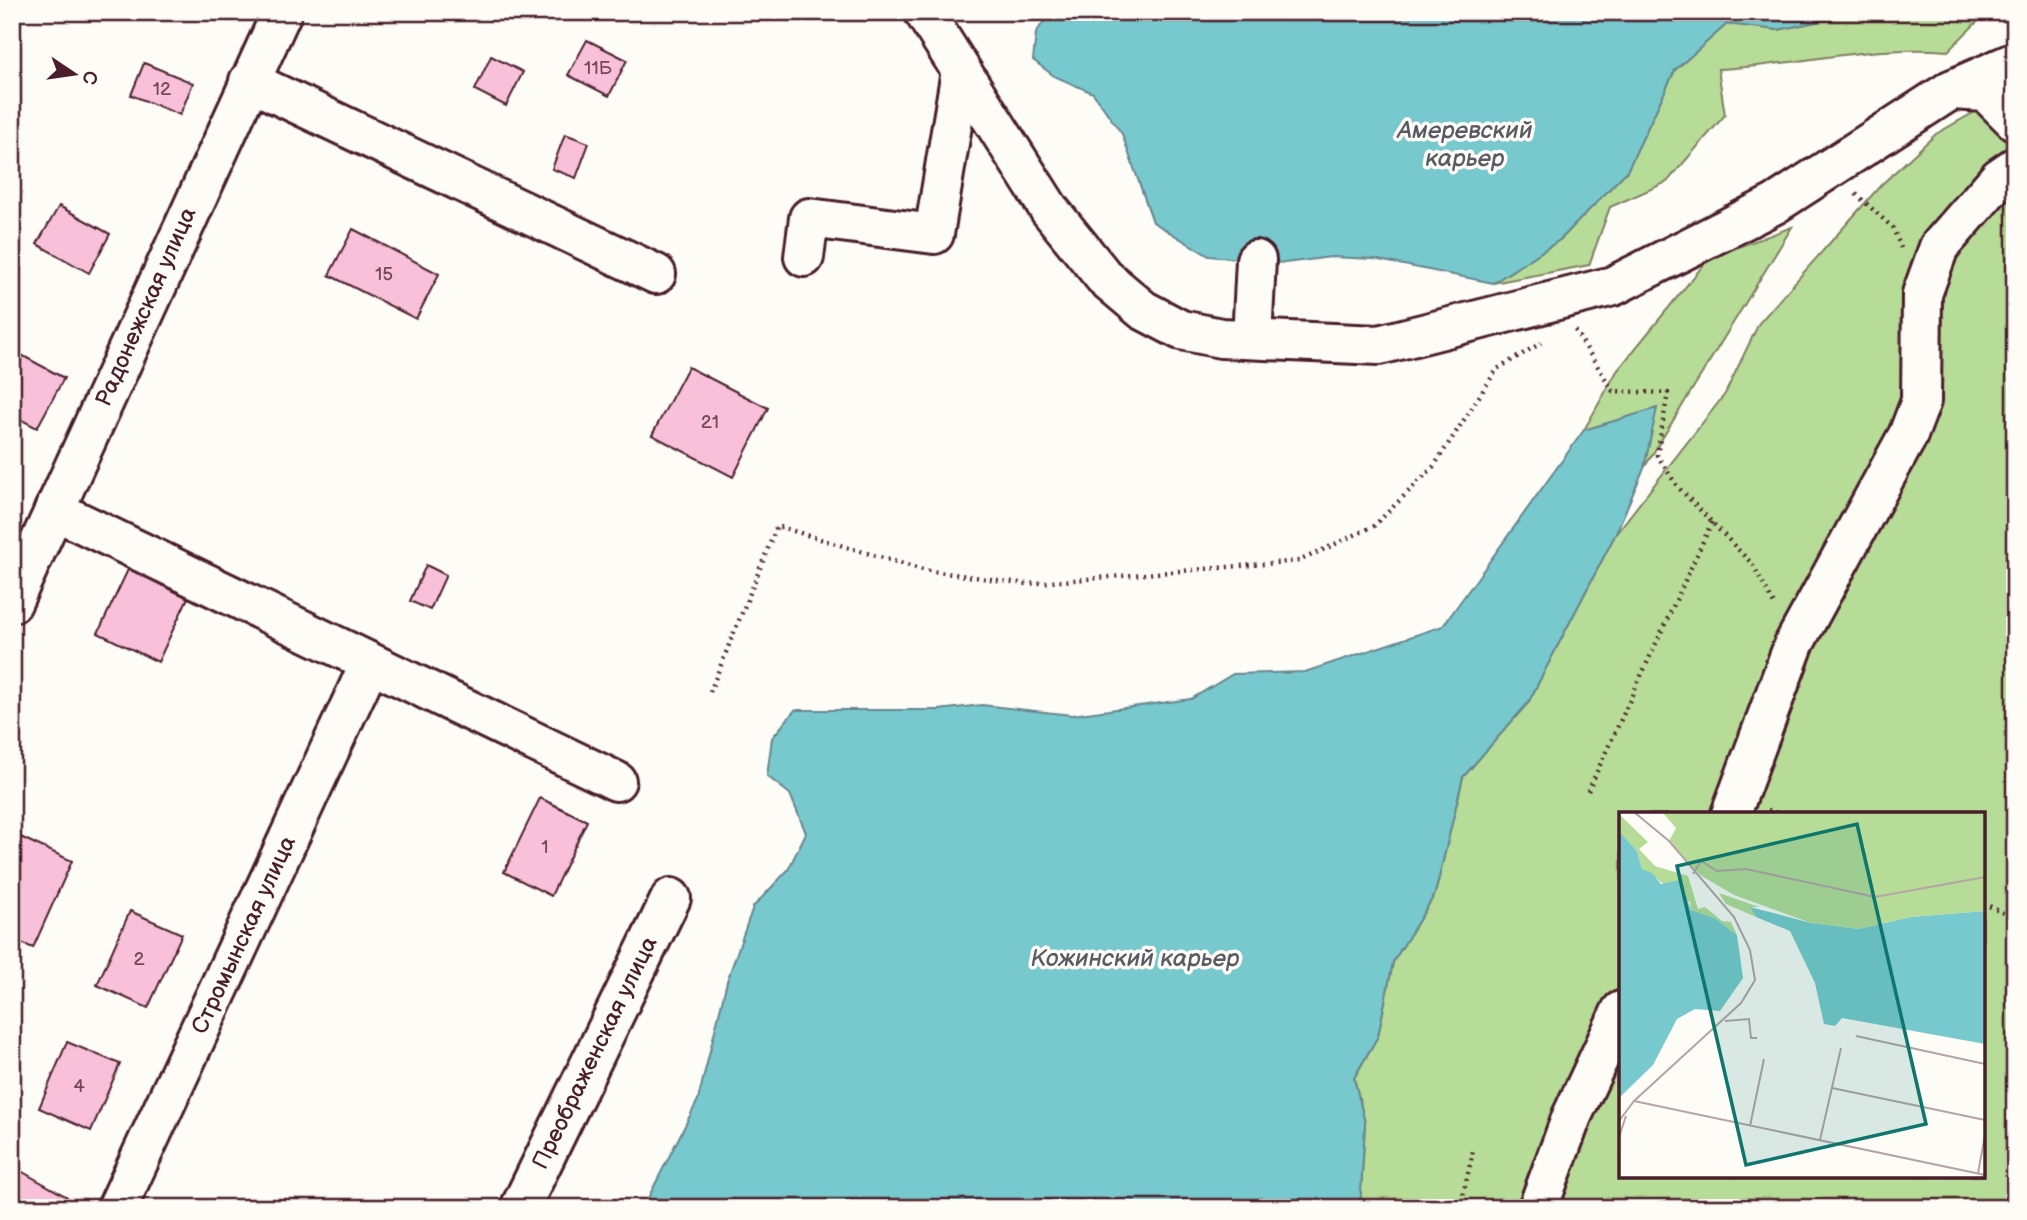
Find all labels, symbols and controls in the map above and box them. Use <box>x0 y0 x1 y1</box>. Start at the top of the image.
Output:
north arrow <box>38 38 108 108</box>
house number: 11Б <box>584 57 613 80</box>
text: С <box>76 68 102 87</box>
house number: 12 <box>153 78 172 101</box>
water label: Амеревский карьер <box>1396 116 1533 173</box>
street label: Радонежская улица <box>90 203 203 411</box>
house number: 15 <box>375 263 393 286</box>
house number: 21 <box>701 411 719 434</box>
inset map <box>1619 812 1985 1178</box>
street label: Стромынская улица <box>186 831 302 1038</box>
house number: 1 <box>541 836 549 859</box>
street label: Преображенская улица <box>526 932 664 1174</box>
water label: Кожинский карьер <box>1030 944 1240 973</box>
house number: 2 <box>133 948 145 971</box>
house number: 4 <box>73 1075 85 1098</box>

